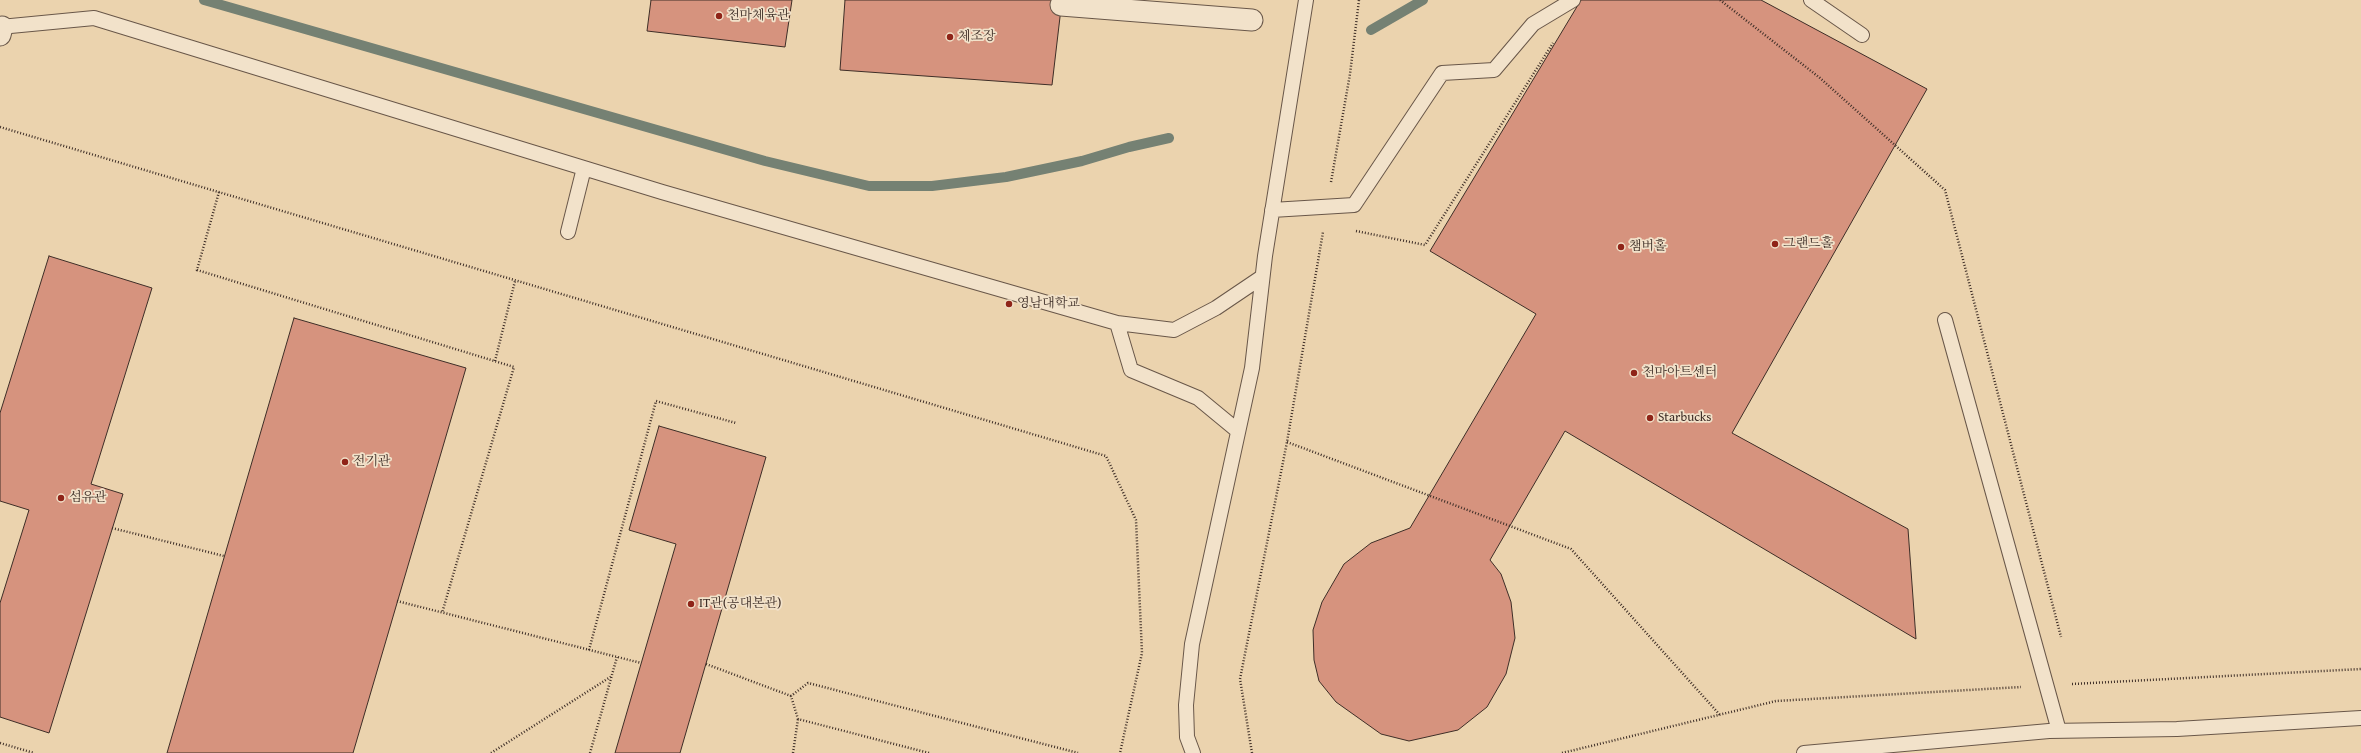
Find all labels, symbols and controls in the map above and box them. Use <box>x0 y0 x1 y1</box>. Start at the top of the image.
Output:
place label: 천마체육관 <box>727 8 790 24</box>
marker: 천마체육관 <box>714 11 724 21</box>
place label: 체조장 <box>958 29 996 45</box>
marker: 체조장 <box>945 32 955 42</box>
place label: 그랜드홀 <box>1783 236 1833 252</box>
place label: 챔버홀 <box>1629 239 1667 255</box>
marker: 그랜드홀 <box>1770 239 1780 249</box>
marker: 챔버홀 <box>1616 242 1626 252</box>
place label: 영남대학교 <box>1017 296 1080 312</box>
marker: 영남대학교 <box>1004 299 1014 309</box>
place label: 천마아트센터 <box>1642 365 1717 381</box>
marker: 천마아트센터 <box>1629 368 1639 378</box>
place label: Starbucks <box>1658 410 1712 426</box>
marker: Starbucks <box>1645 413 1655 423</box>
place label: 전기관 <box>353 454 391 470</box>
marker: 전기관 <box>340 457 350 467</box>
place label: 섬유관 <box>69 490 107 506</box>
marker: 섬유관 <box>56 493 66 503</box>
place label: IT관(공대본관) <box>699 596 781 612</box>
marker: IT관(공대본관) <box>686 599 696 609</box>

